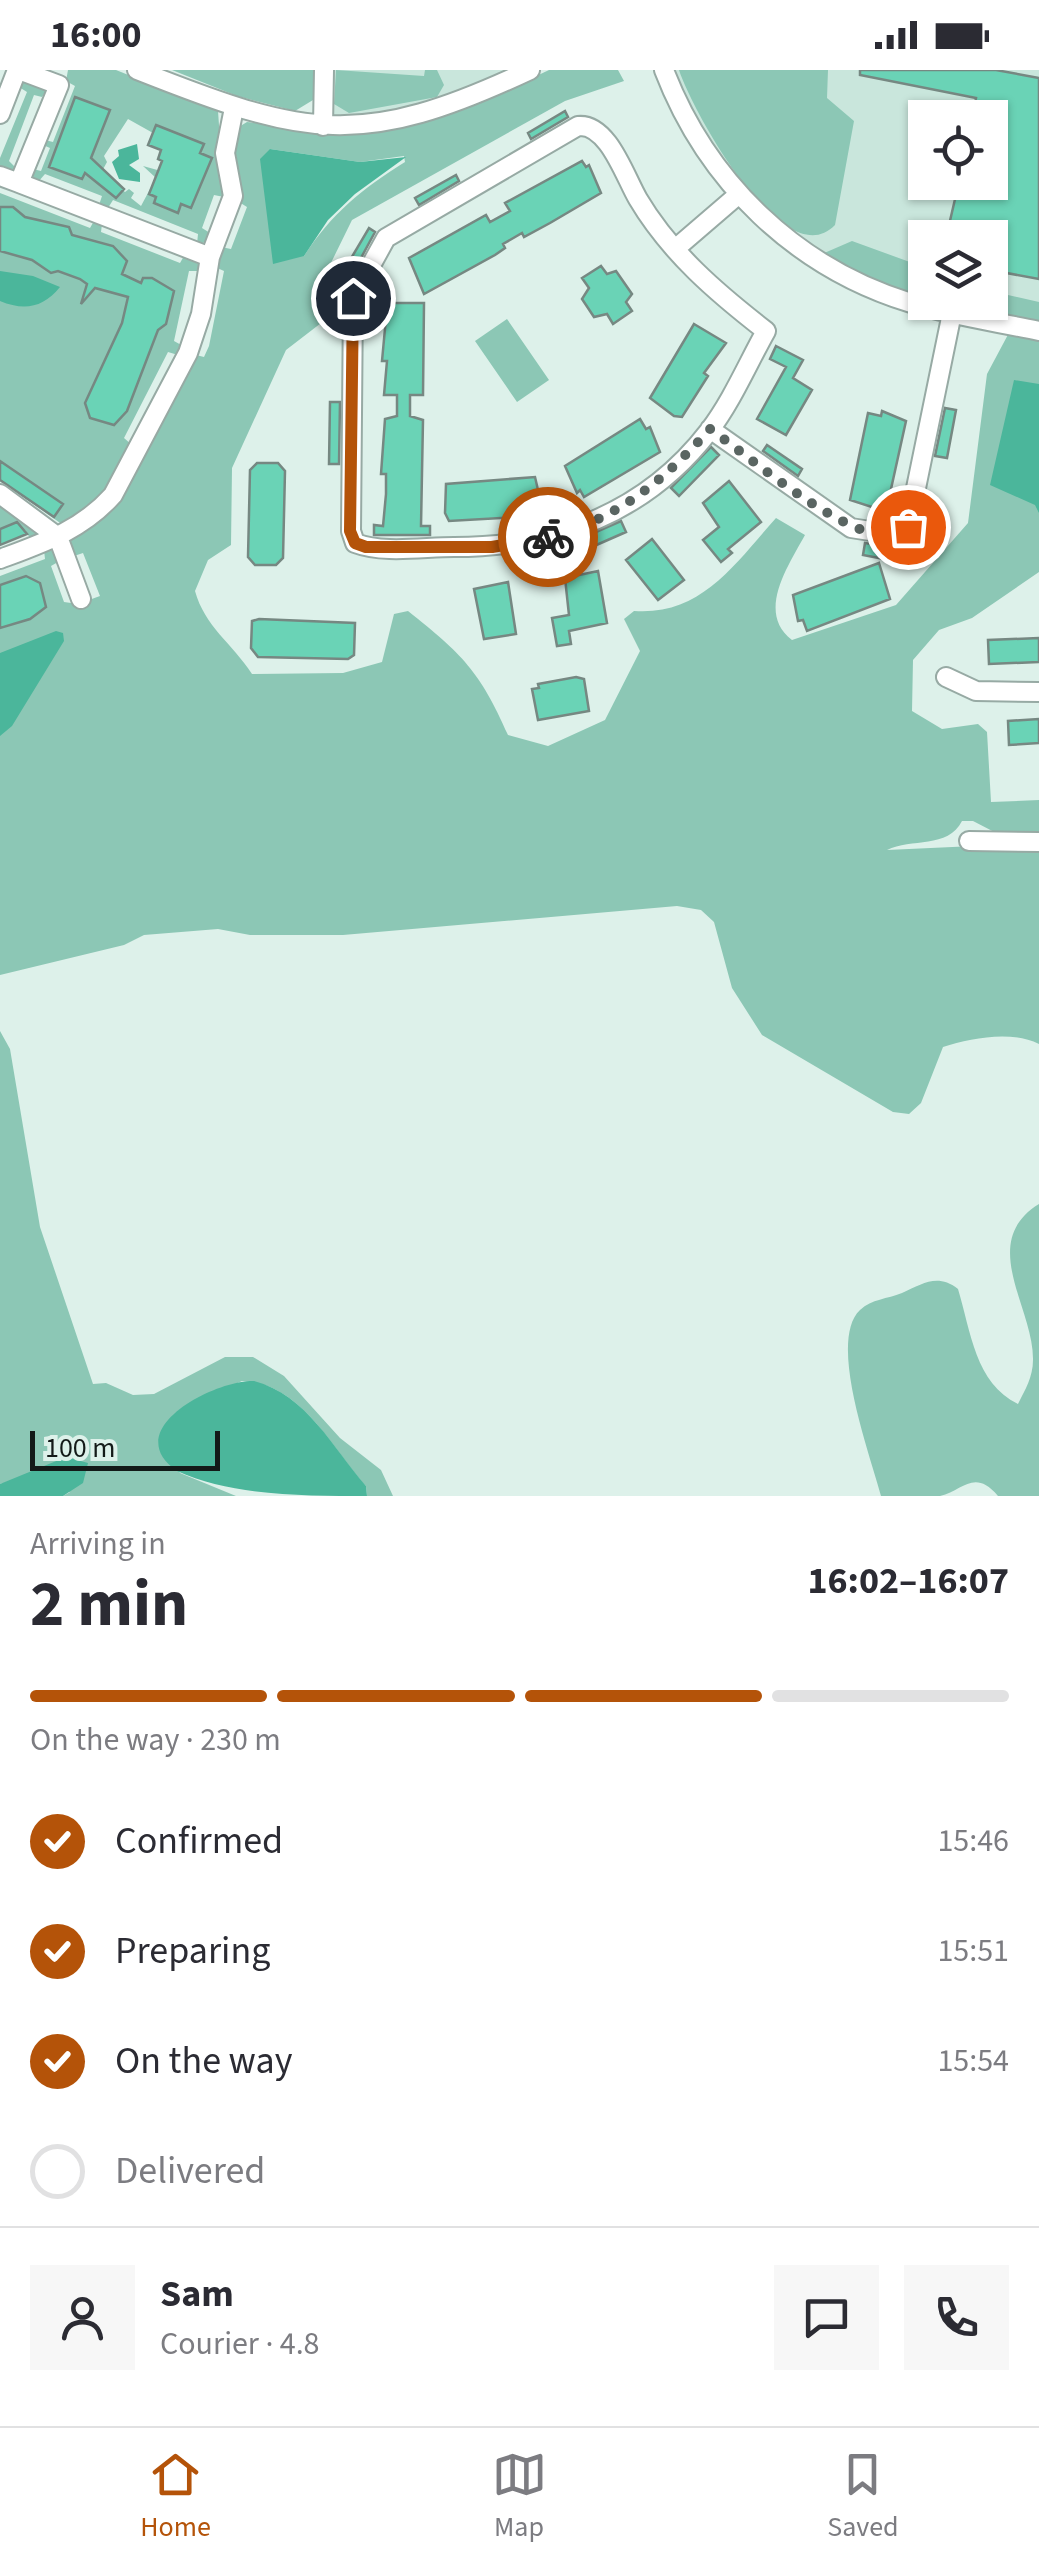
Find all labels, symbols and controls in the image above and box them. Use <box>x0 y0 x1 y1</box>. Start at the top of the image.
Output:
text: 16:00 <box>50 8 142 62</box>
map controls <box>908 100 1008 320</box>
button: locate <box>908 100 1008 200</box>
button: layers <box>908 220 1008 320</box>
pin <box>311 256 396 341</box>
icon: home <box>326 271 381 326</box>
pin <box>866 485 951 570</box>
courier <box>498 487 598 587</box>
icon: bag <box>881 500 936 555</box>
icon: bike <box>521 510 576 565</box>
scale bar <box>30 1426 220 1471</box>
text: 100 m <box>45 1428 116 1468</box>
text: Arriving in <box>30 1521 166 1567</box>
text: 16:02–16:07 <box>807 1554 1009 1608</box>
text: 2 min <box>30 1558 188 1651</box>
text: On the way · 230 m <box>30 1717 281 1763</box>
icon: check <box>30 1814 85 1869</box>
text: Confirmed <box>115 1814 283 1868</box>
text: 15:46 <box>937 1818 1009 1864</box>
icon: check <box>30 1924 85 1979</box>
text: Preparing <box>115 1924 270 1978</box>
text: 15:51 <box>937 1928 1009 1974</box>
icon: check <box>30 2034 85 2089</box>
text: On the way <box>115 2034 292 2088</box>
text: 15:54 <box>937 2038 1009 2084</box>
text: Delivered <box>115 2144 265 2198</box>
button: person <box>30 2265 135 2370</box>
button: chat <box>774 2265 879 2370</box>
button: phone <box>904 2265 1009 2370</box>
text: Sam <box>160 2267 234 2321</box>
text: Courier · 4.8 <box>160 2321 320 2367</box>
tab: Home <box>140 2447 211 2547</box>
tab: Map <box>492 2447 547 2547</box>
tab: Saved <box>827 2447 899 2547</box>

